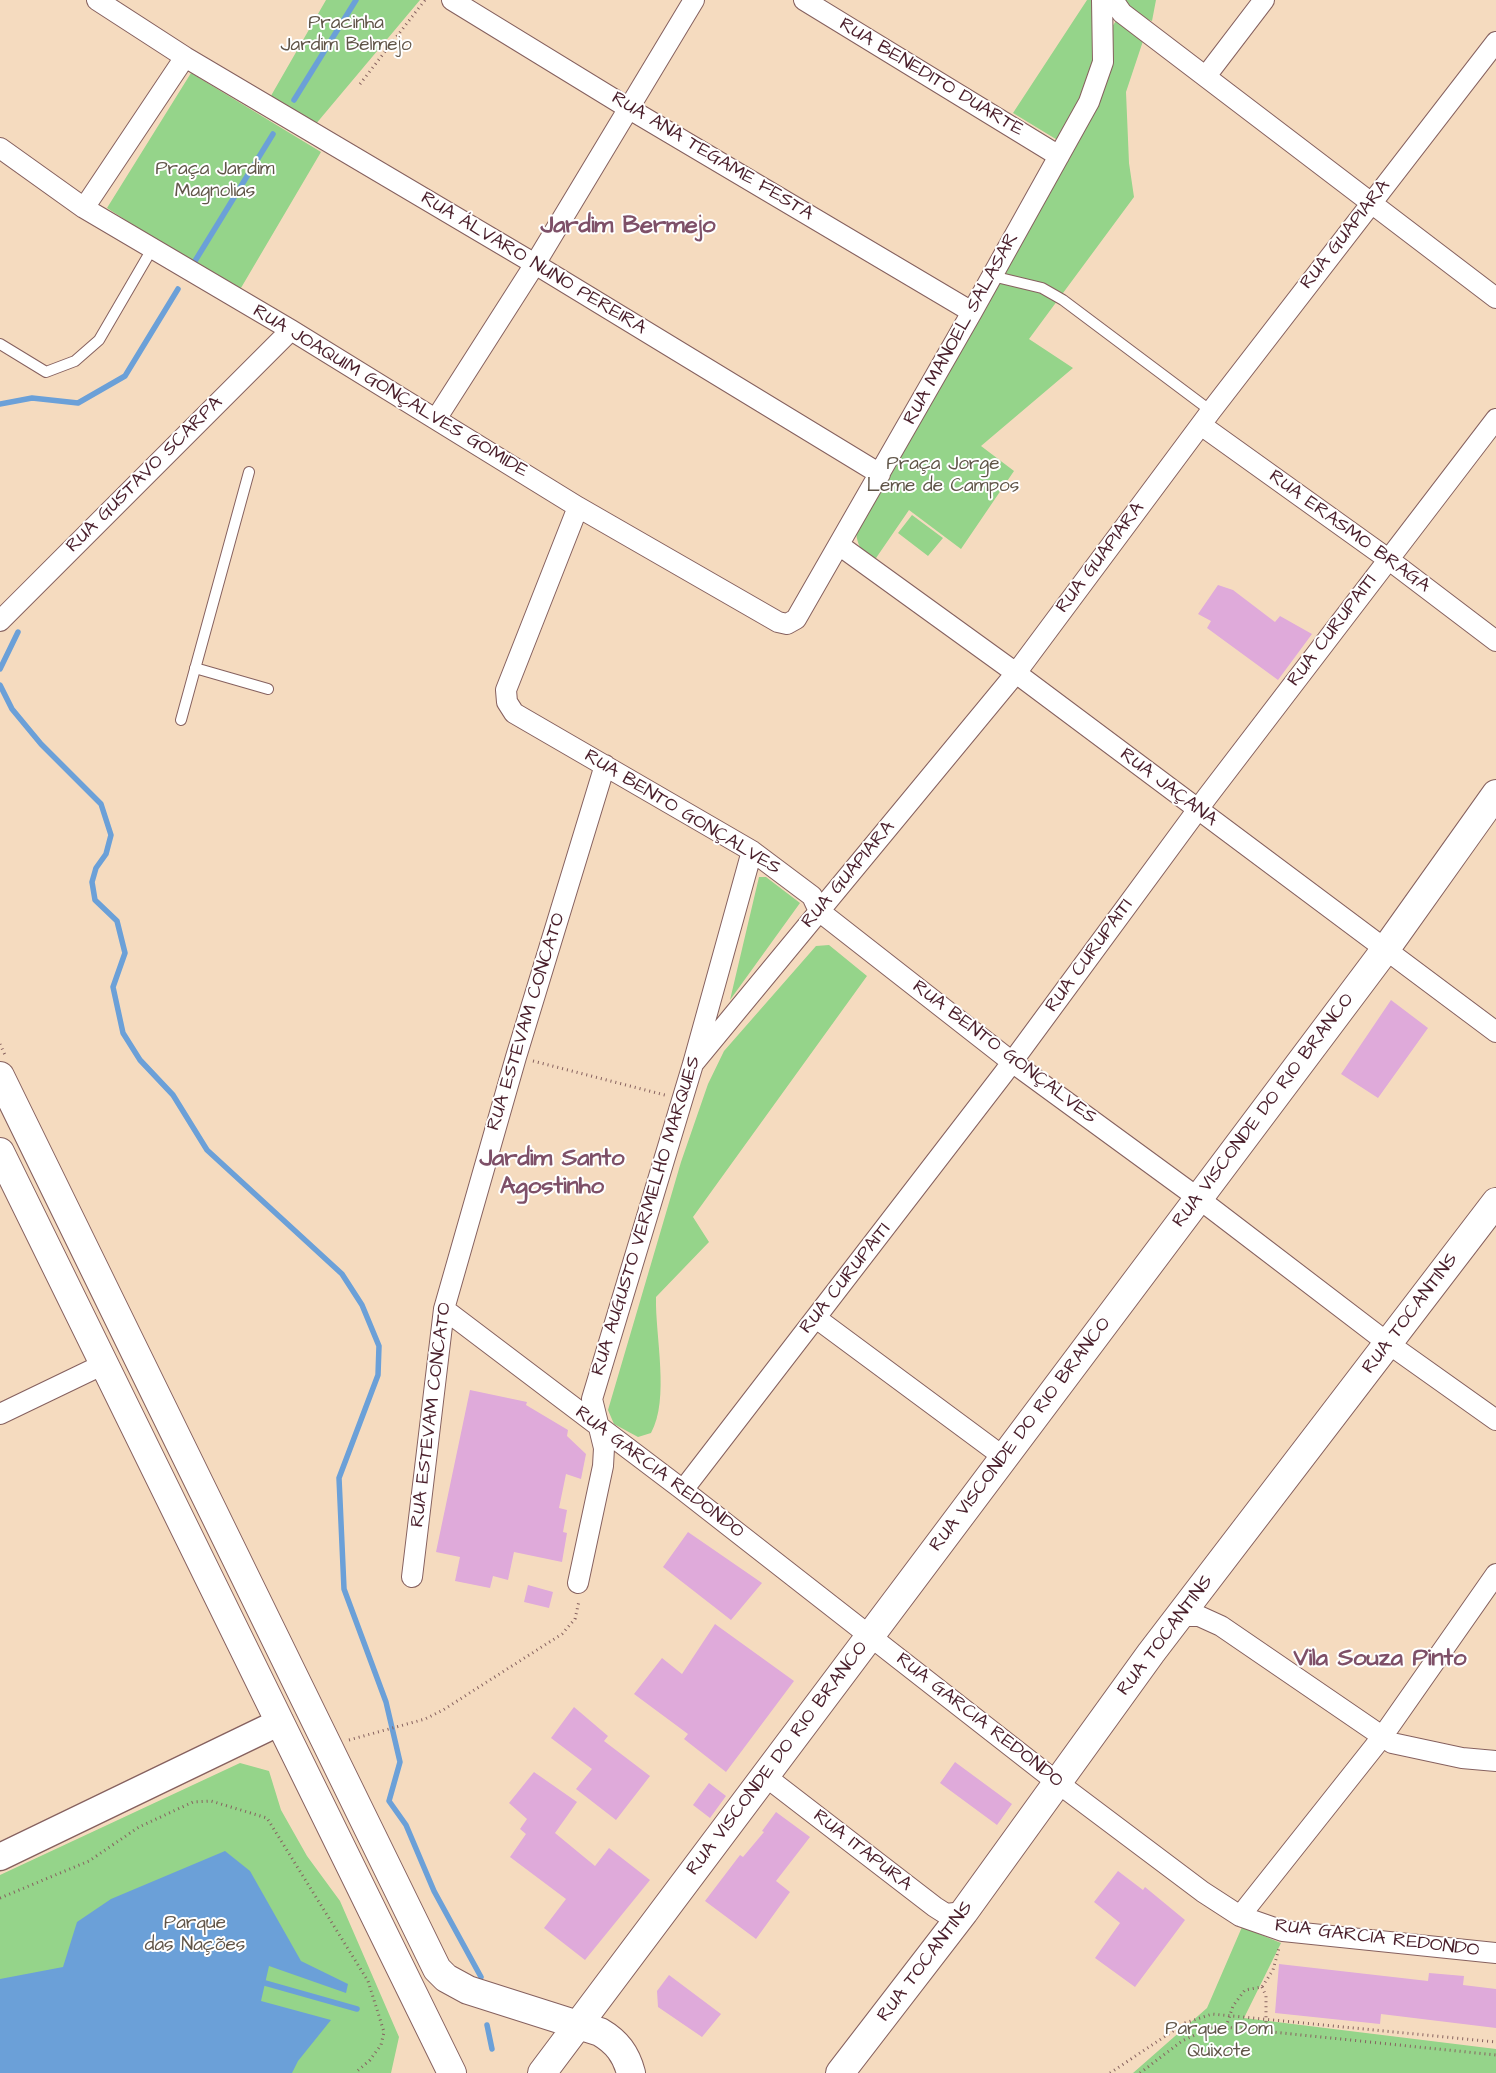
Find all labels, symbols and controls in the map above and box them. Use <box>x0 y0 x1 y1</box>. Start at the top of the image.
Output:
park label: Pracinha Jardim Belmejo <box>280 13 412 57</box>
street label: RUA BENEDITO DUARTE <box>835 14 1027 142</box>
street label: RUA ANA TEGAME FESTA <box>607 88 817 226</box>
park label: Praça Jardim Magnolias <box>155 159 275 203</box>
street label: RUA GUAPIARA <box>1296 176 1396 294</box>
street label: RUA ÁLVARO NUNO PEREIRA <box>416 188 650 340</box>
district label: Jardim Bermejo <box>540 213 716 241</box>
street label: RUA MANOEL SALASAR <box>900 229 1024 429</box>
street label: RUA JOAQUIM GONÇALVES GOMIDE <box>248 301 532 483</box>
street label: RUA GUSTAVO SCARPA <box>62 392 228 558</box>
park label: Praça Jorge Leme de Campos <box>867 454 1019 498</box>
street label: RUA ERASMO BRAGA <box>1264 466 1434 598</box>
street label: RUA GUAPIARA <box>1052 498 1150 618</box>
street label: RUA CURUPAITI <box>1284 571 1382 691</box>
street label: RUA JAÇANA <box>1115 744 1221 832</box>
street label: RUA BENTO GONÇALVES <box>580 745 784 881</box>
street label: RUA GUAPIARA <box>798 817 900 933</box>
street label: RUA CURUPAITI <box>1041 895 1139 1017</box>
street label: RUA ESTEVAM CONCATO <box>483 910 571 1134</box>
street label: RUA BENTO GONÇALVES <box>907 976 1101 1130</box>
street label: RUA VISCONDE DO RIO BRANCO <box>1169 990 1359 1232</box>
street label: RUA AUGUSTO VERMELHO MARQUES <box>587 1054 707 1378</box>
district label: Jardim Santo Agostinho <box>479 1146 625 1202</box>
street label: RUA CURUPAITI <box>796 1219 896 1339</box>
street label: RUA TOCANTINS <box>1358 1249 1464 1379</box>
street label: RUA ESTEVAM CONCATO <box>407 1301 457 1529</box>
street label: RUA VISCONDE DO RIO BRANCO <box>926 1314 1116 1556</box>
street label: RUA GARCIA REDONDO <box>570 1402 748 1544</box>
street label: RUA TOCANTINS <box>1113 1571 1219 1701</box>
street label: RUA VISCONDE DO RIO BRANCO <box>683 1638 873 1880</box>
district label: Vila Souza Pinto <box>1293 1646 1467 1674</box>
street label: RUA GARCIA REDONDO <box>891 1649 1067 1793</box>
street label: RUA ITAPURA <box>808 1805 916 1897</box>
street label: RUA TOCANTINS <box>873 1897 979 2027</box>
park label: Parque das Nações <box>145 1913 245 1957</box>
street label: RUA GARCIA REDONDO <box>1273 1915 1481 1963</box>
park label: Parque Dom Quixote <box>1165 2019 1273 2063</box>

